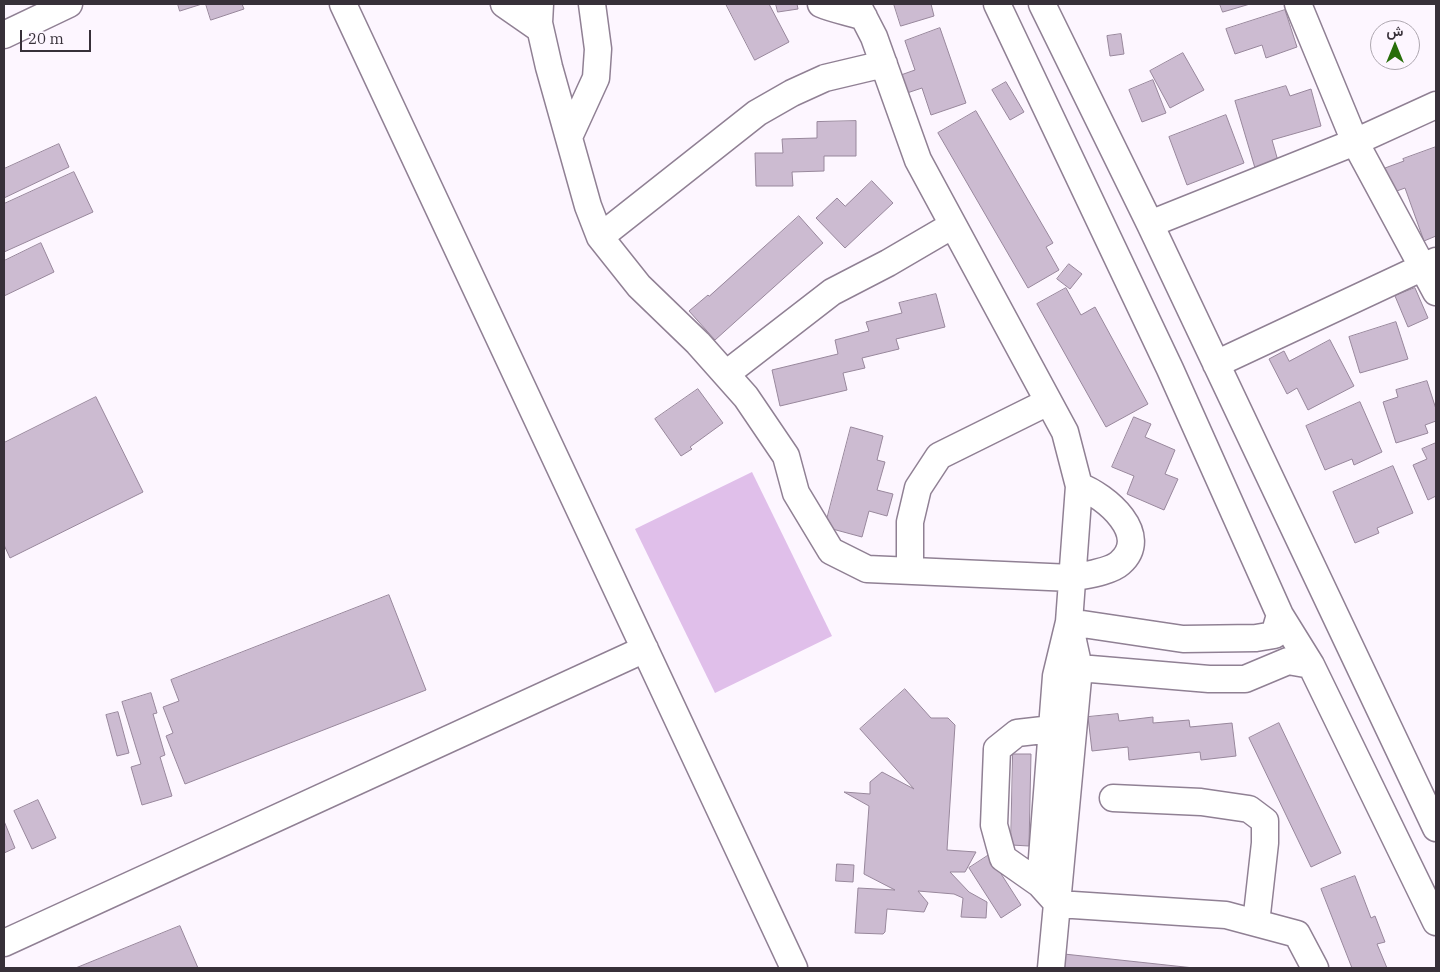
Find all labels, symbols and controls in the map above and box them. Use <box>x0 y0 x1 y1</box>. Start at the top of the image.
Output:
scale bar <box>22 20 94 52</box>
north arrow <box>1370 20 1420 70</box>
text: ش <box>1387 22 1403 40</box>
text: 20 m <box>28 29 64 48</box>

